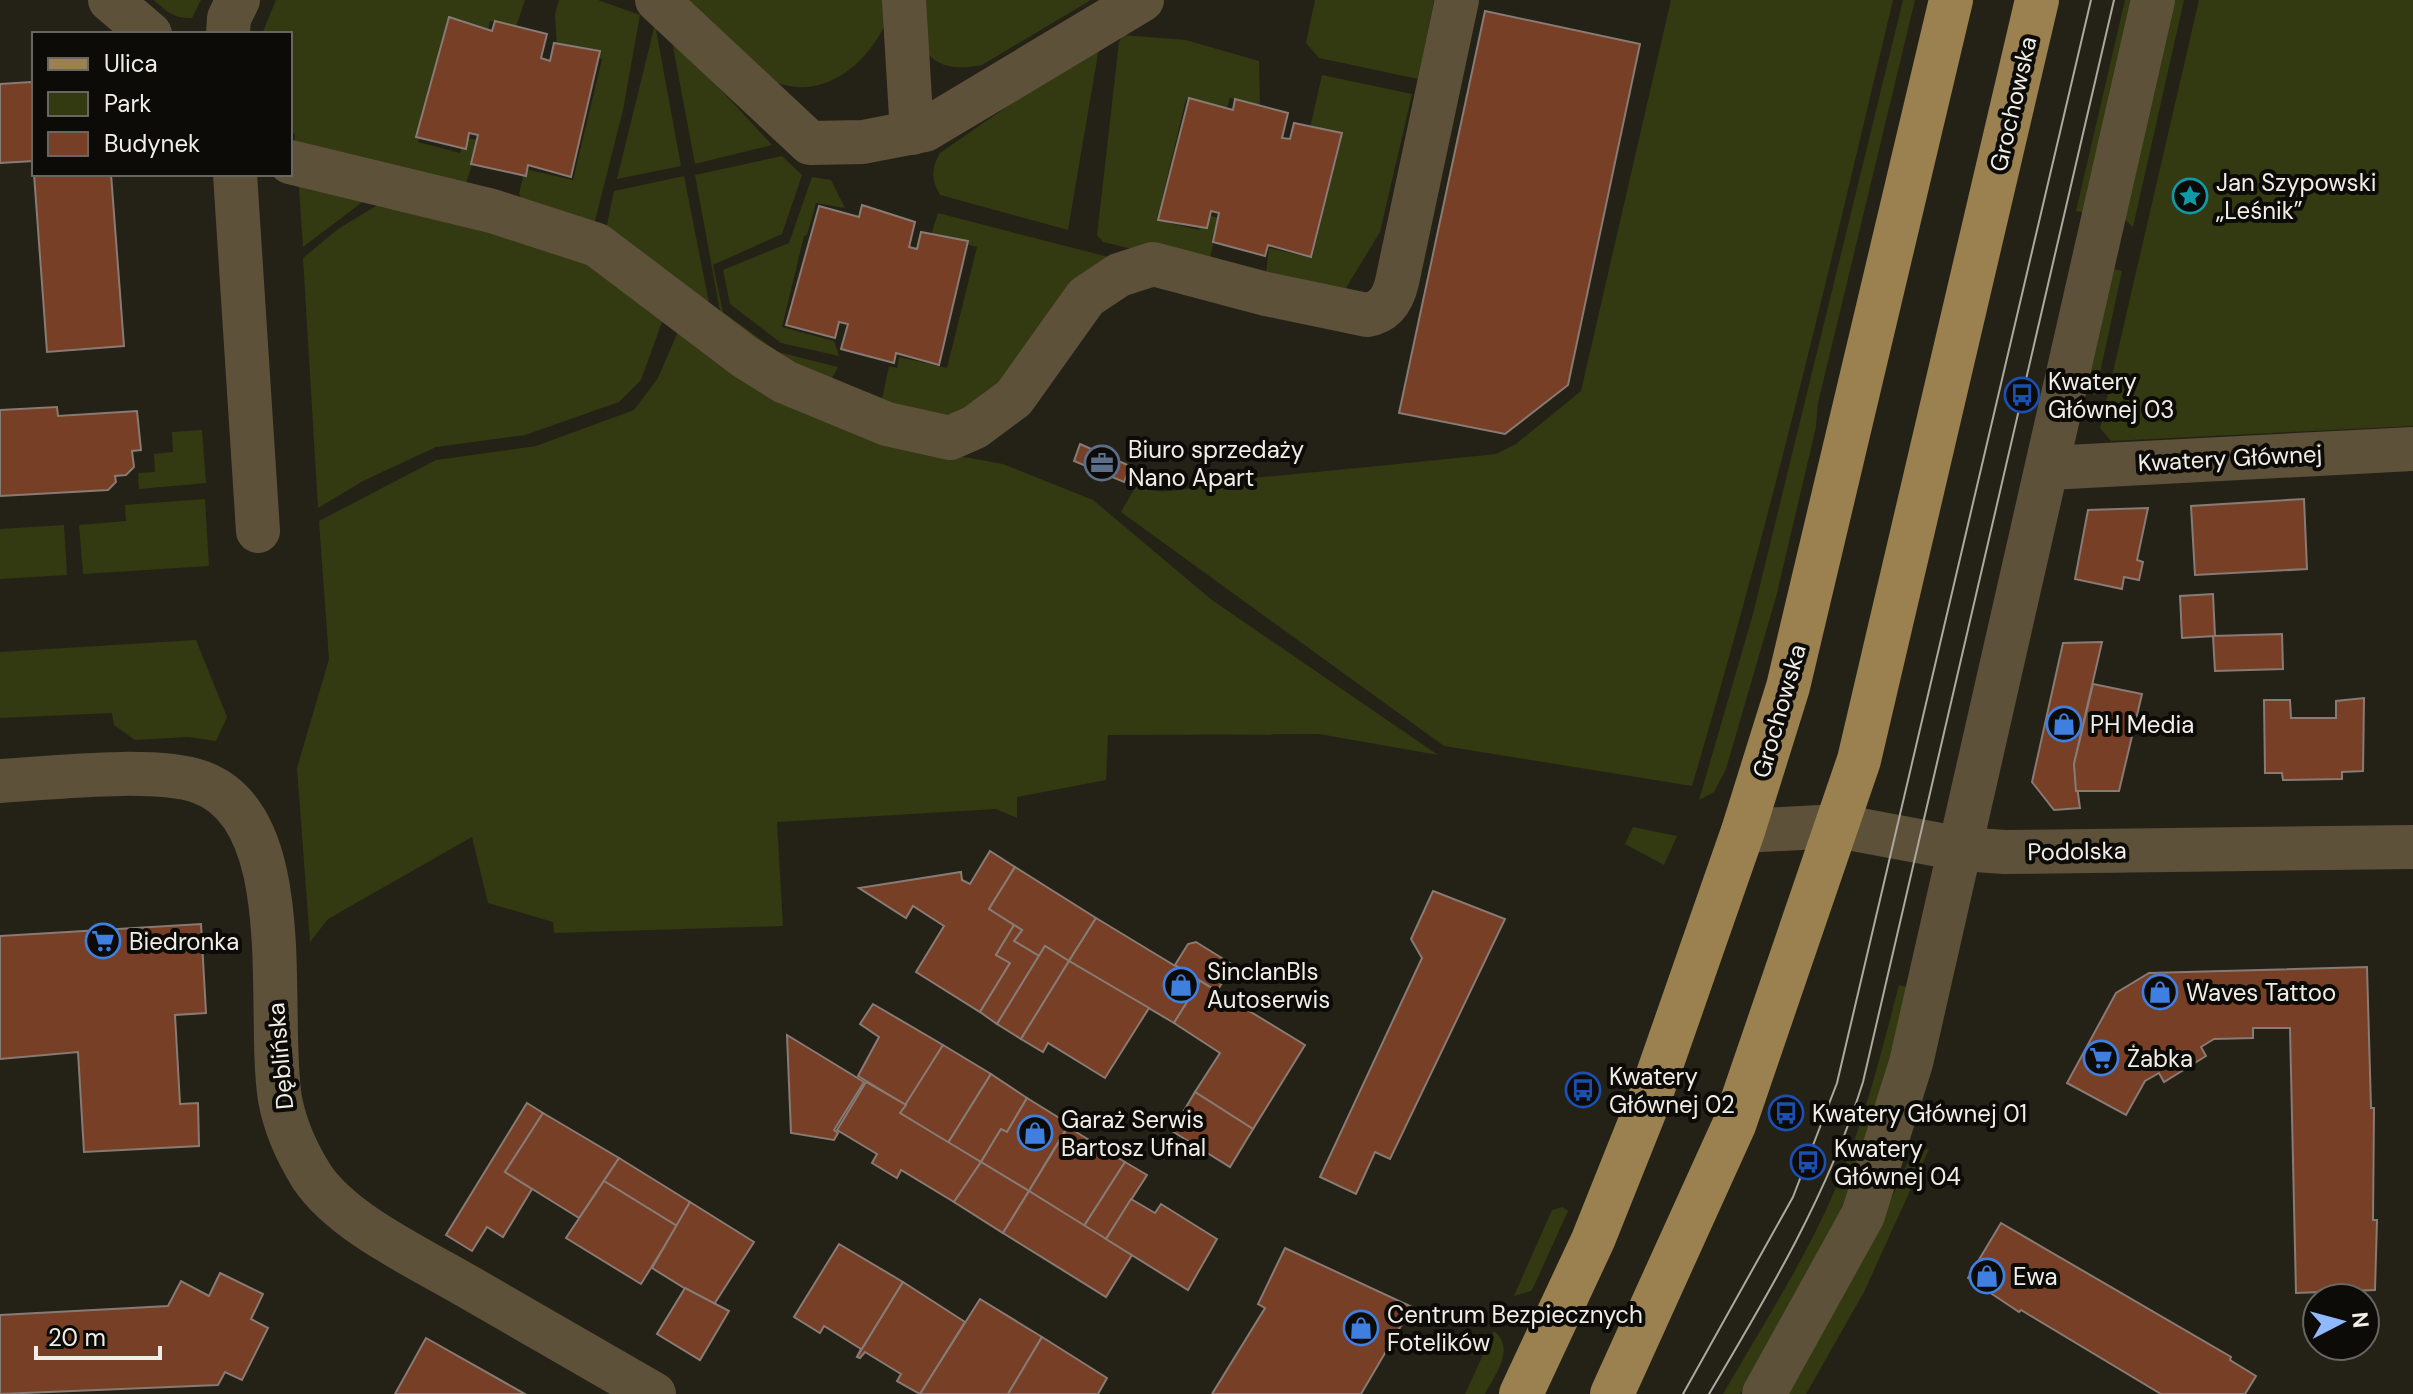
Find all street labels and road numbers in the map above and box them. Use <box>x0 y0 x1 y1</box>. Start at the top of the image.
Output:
street label: Grochowska <box>1982 33 2044 175</box>
street label: Kwatery Głównej <box>2137 438 2323 478</box>
street label: Grochowska <box>1745 641 1813 781</box>
street label: Podolska <box>2027 835 2127 867</box>
street label: Dęblińska <box>260 1001 300 1111</box>

